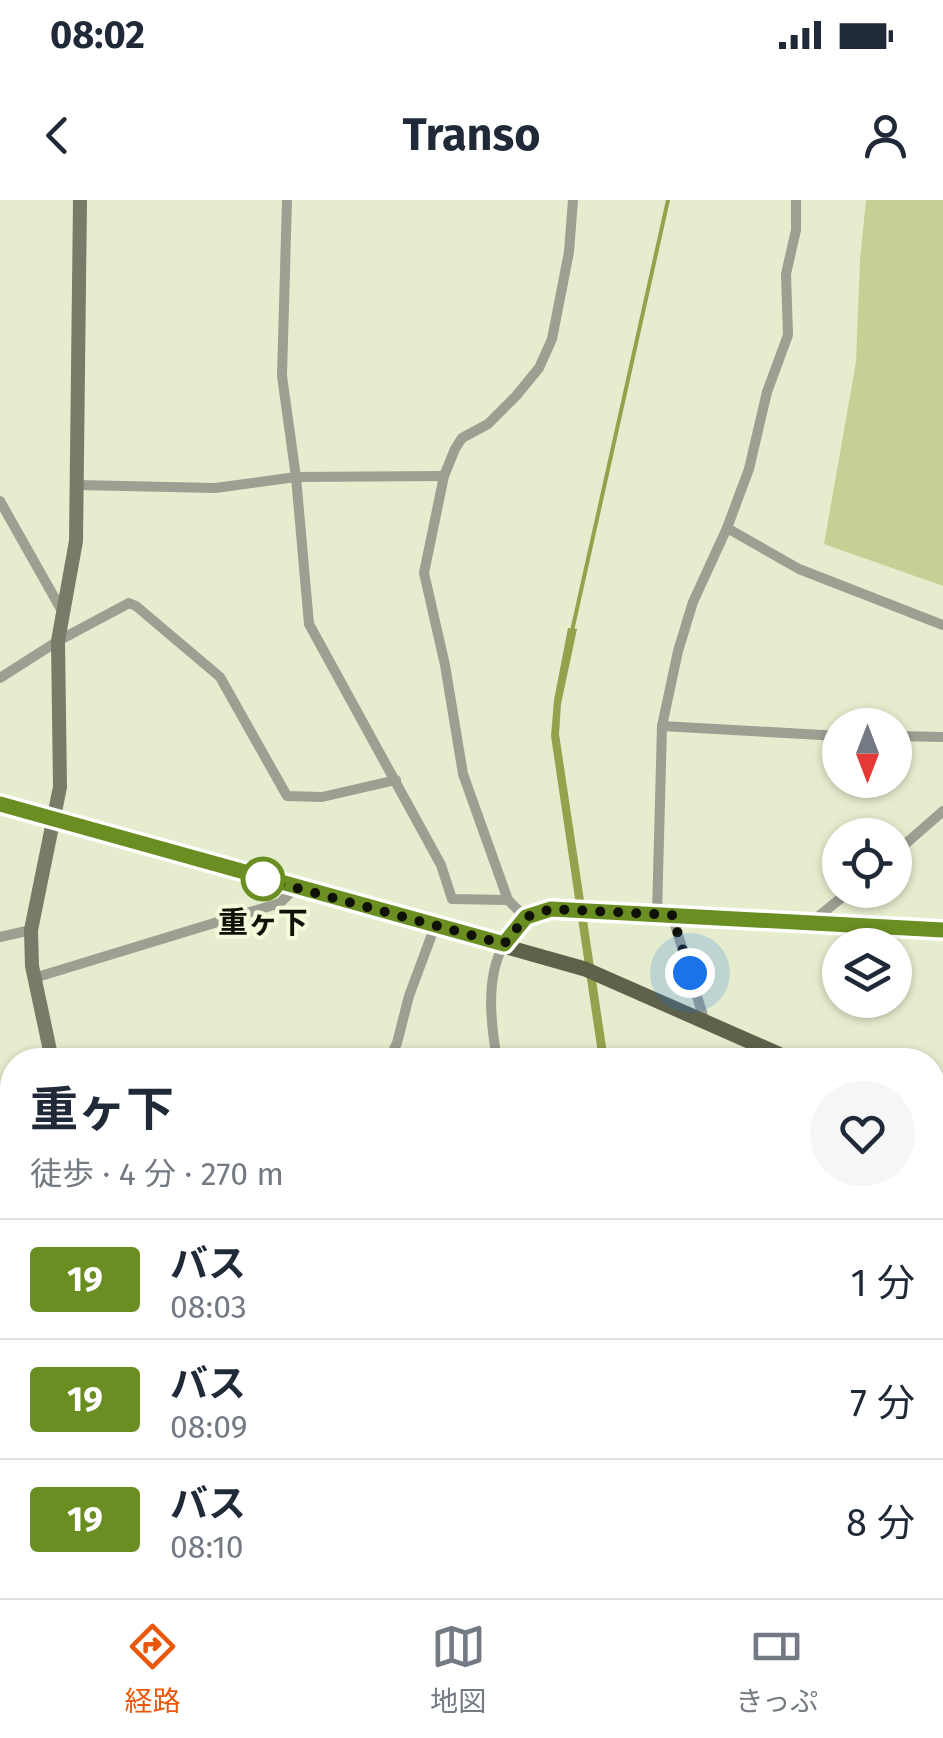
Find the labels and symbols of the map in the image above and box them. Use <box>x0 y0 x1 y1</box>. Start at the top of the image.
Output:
north arrow <box>822 708 912 798</box>
marker: 重ヶ下 <box>242 858 284 900</box>
place label: 重ヶ下 <box>218 905 308 941</box>
your location <box>665 948 715 998</box>

